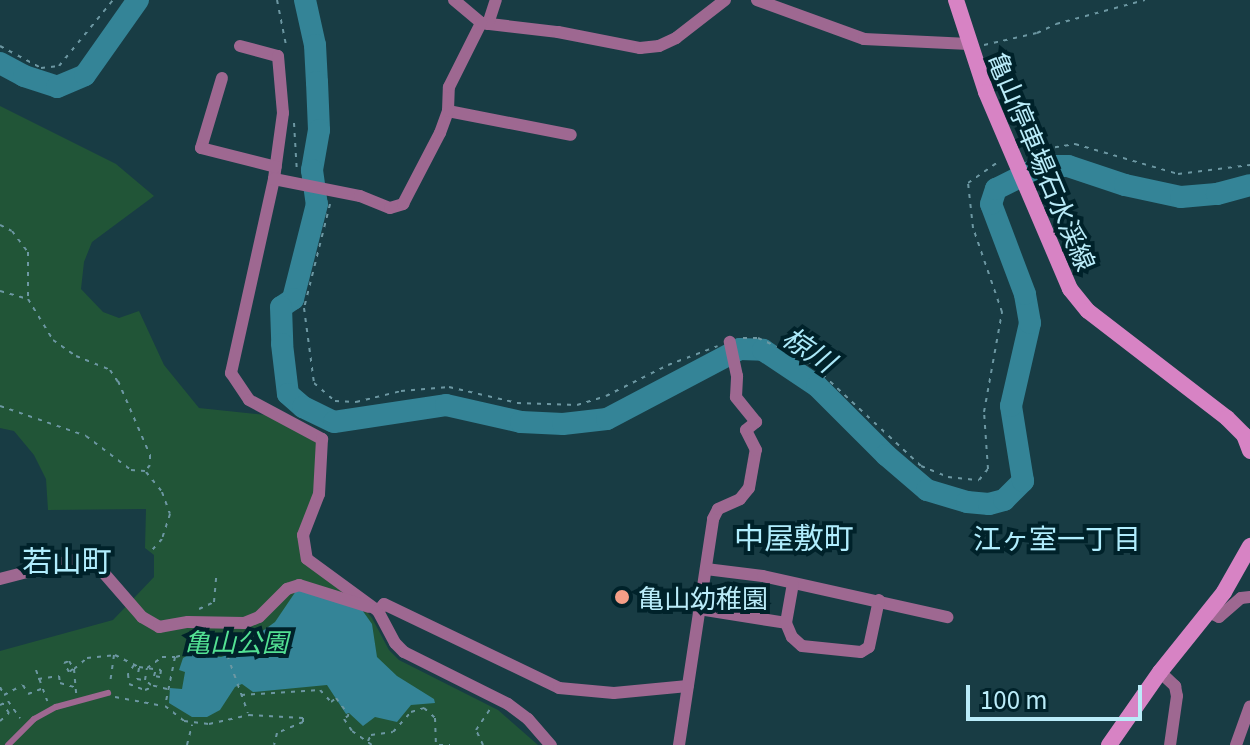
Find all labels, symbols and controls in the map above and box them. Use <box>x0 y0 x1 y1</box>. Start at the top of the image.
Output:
street label: 亀山停車場石水渓線 <box>983 47 1103 275</box>
water label: 椋川 <box>777 318 843 378</box>
district label: 中屋敷町 <box>734 518 854 554</box>
district label: 江ヶ室一丁目 <box>973 520 1141 554</box>
district label: 若山町 <box>22 541 112 577</box>
place label: 亀山幼稚園 <box>638 581 768 613</box>
marker: 亀山幼稚園 <box>613 588 631 606</box>
park label: 亀山公園 <box>184 625 288 657</box>
scale bar <box>970 669 1146 719</box>
text: 100 m <box>980 681 1048 716</box>

